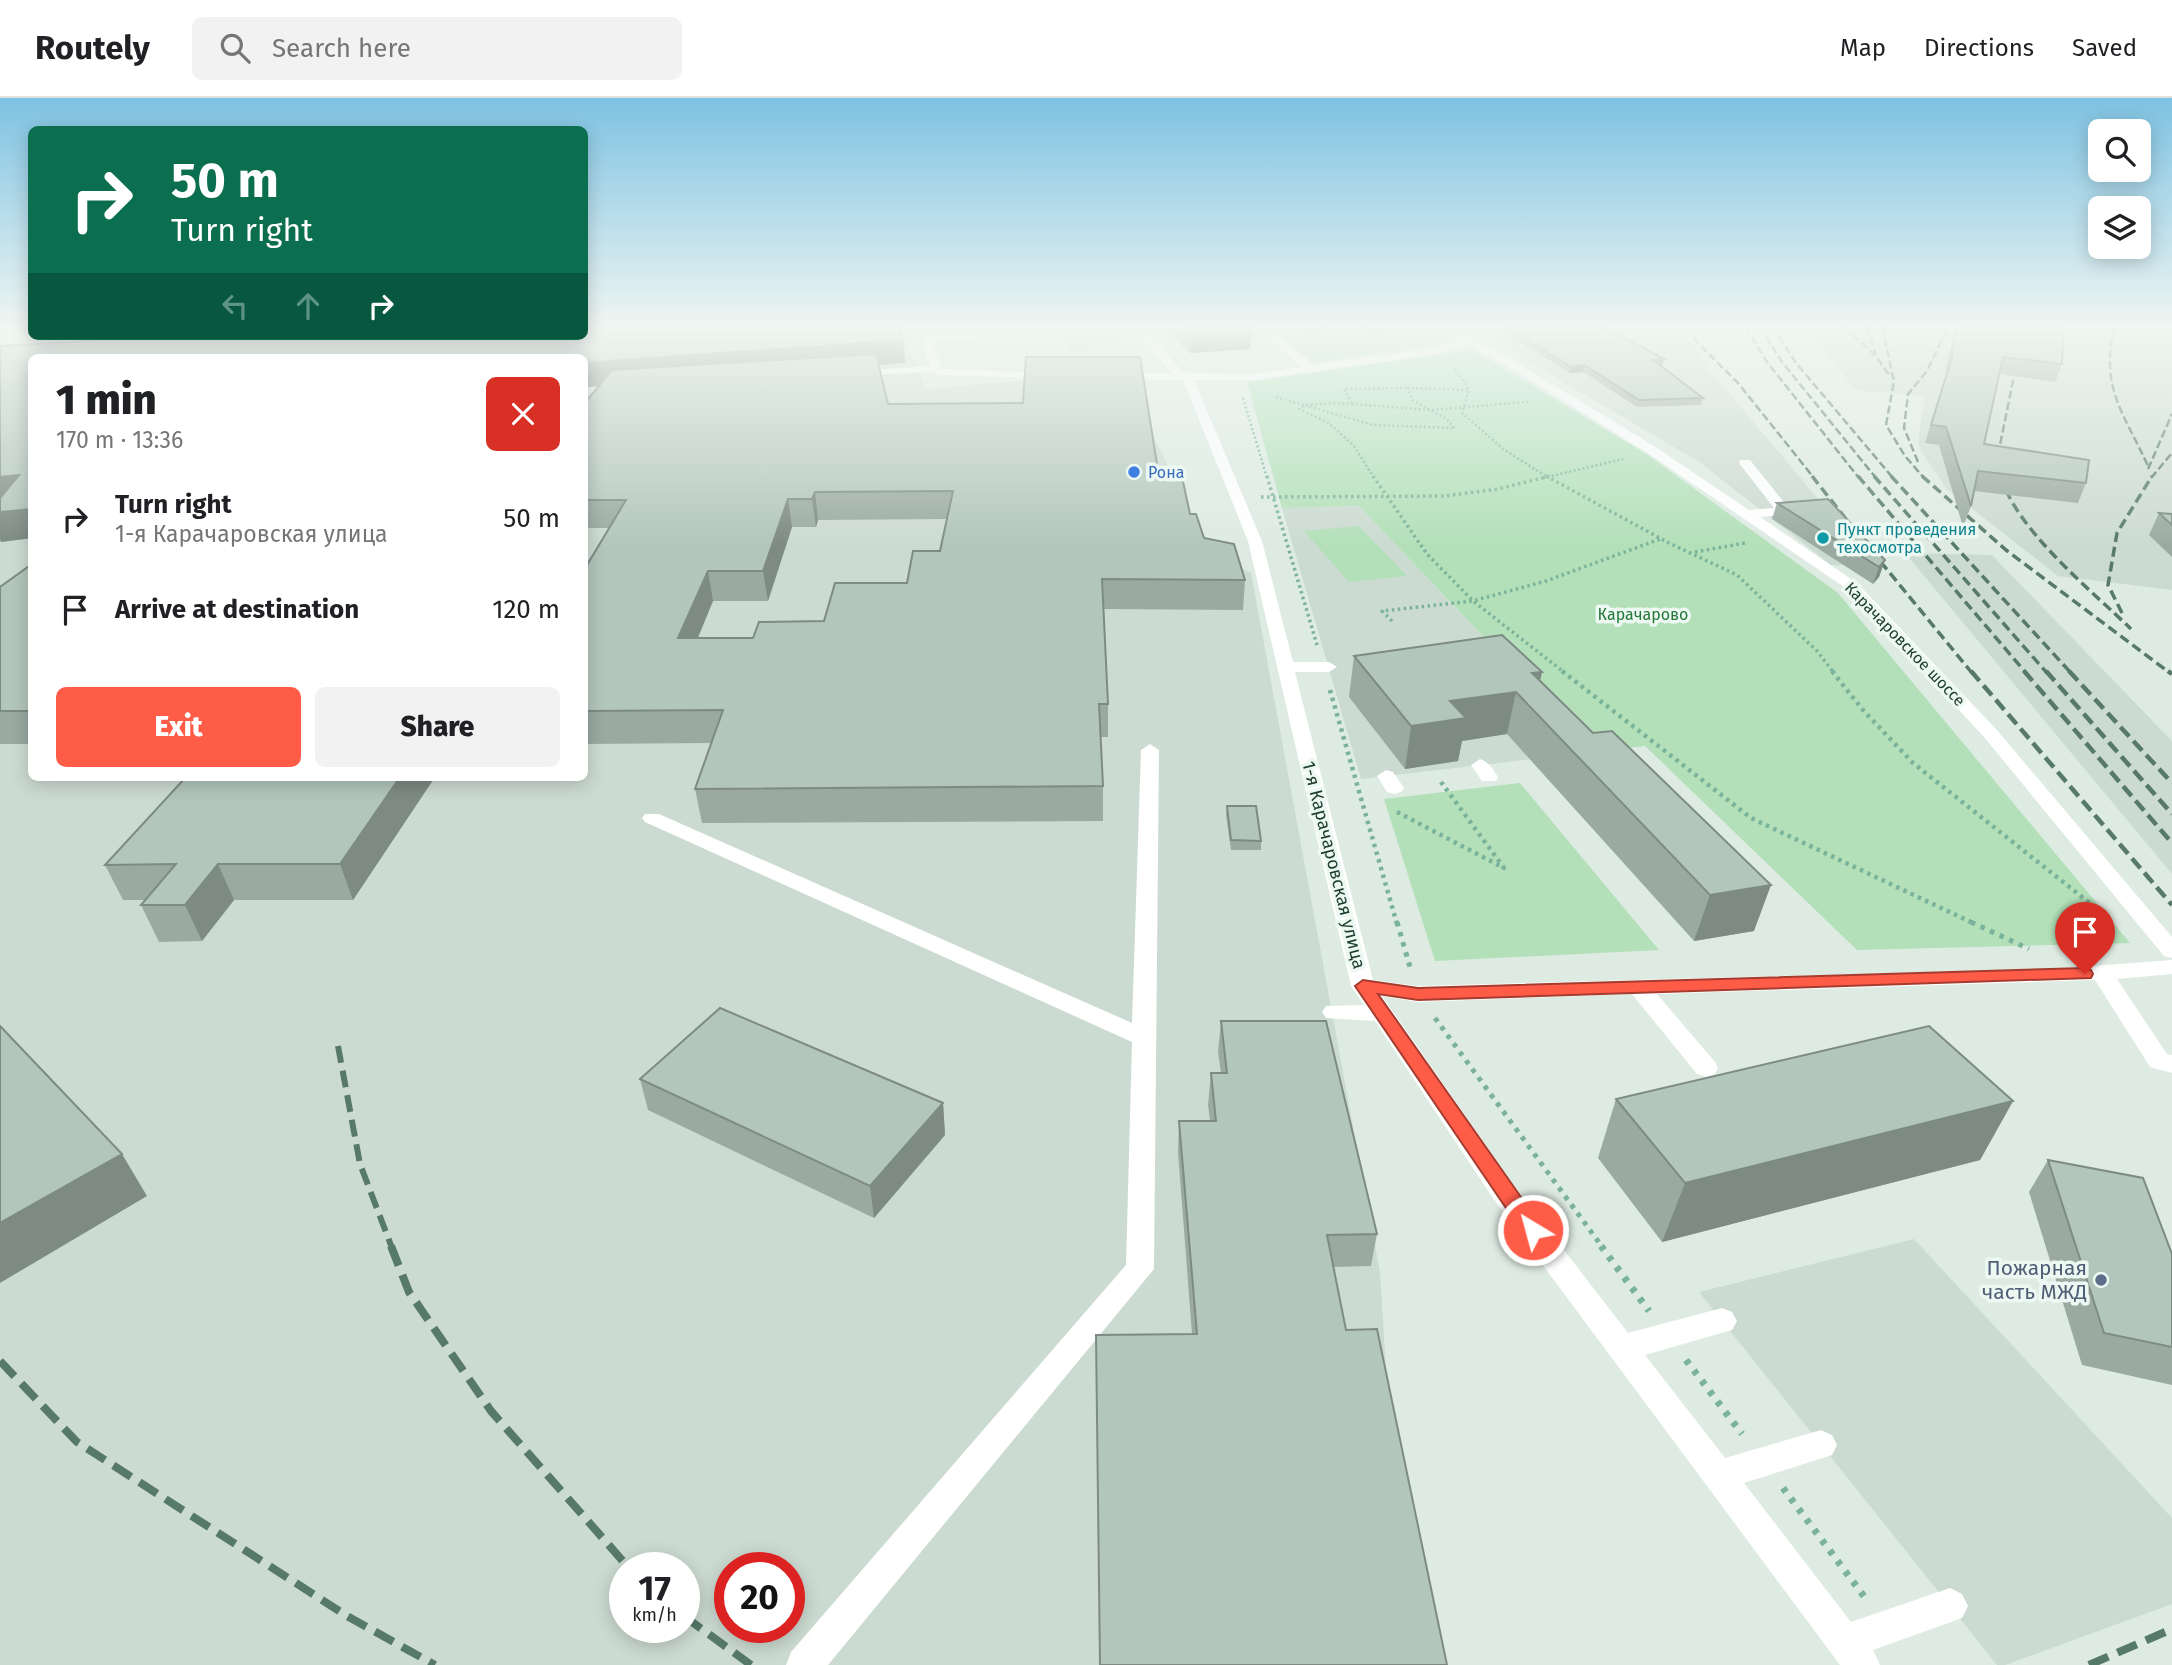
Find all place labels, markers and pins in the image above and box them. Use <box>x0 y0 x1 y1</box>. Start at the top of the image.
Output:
place label: Рона <box>1148 463 1184 482</box>
marker: Рона <box>1126 464 1142 480</box>
place label: Пункт проведения техосмотра <box>1837 520 1976 557</box>
marker: Пункт проведения техосмотра <box>1815 530 1831 546</box>
pin <box>2055 902 2115 974</box>
place label: Пожарная часть МЖД <box>1982 1255 2087 1305</box>
marker: Пожарная часть МЖД <box>2093 1272 2109 1288</box>

